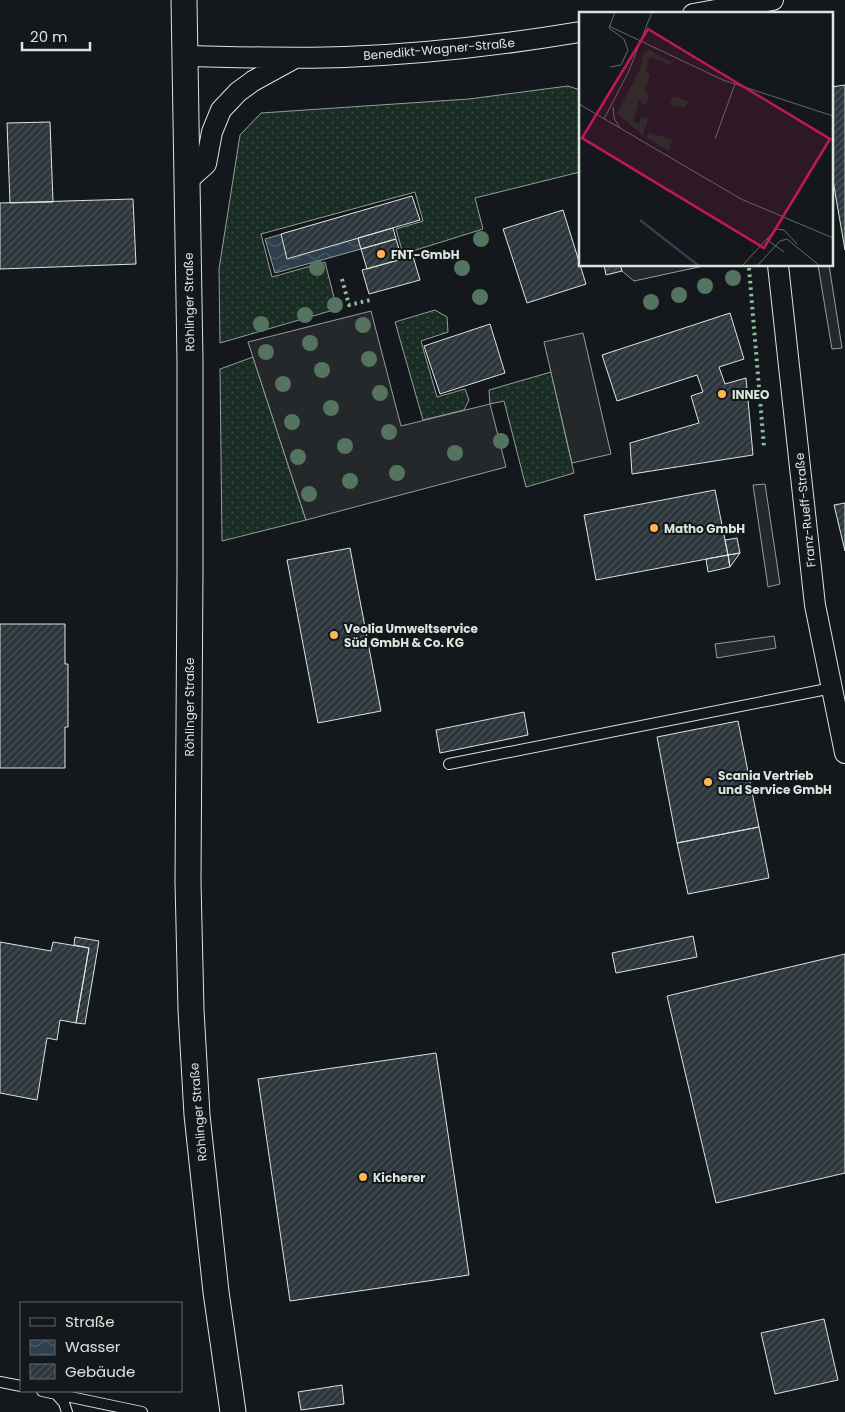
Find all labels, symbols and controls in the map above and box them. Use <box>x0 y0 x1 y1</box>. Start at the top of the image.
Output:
inset map <box>579 12 832 266</box>
scale bar <box>22 20 90 52</box>
text: 20 m <box>30 26 68 47</box>
street label: Benedikt-Wagner-Straße <box>363 34 515 64</box>
place label: FNT-GmbH <box>391 246 460 263</box>
marker: FNT-GmbH <box>375 248 387 260</box>
street label: Röhlinger Straße <box>180 252 198 352</box>
place label: INNEO <box>732 386 770 403</box>
marker: INNEO <box>716 388 728 400</box>
street label: Franz-Rueff-Straße <box>791 452 819 568</box>
place label: Matho GmbH <box>664 520 745 537</box>
marker: Matho GmbH <box>648 522 660 534</box>
place label: Veolia Umweltservice Süd GmbH & Co. KG <box>344 620 478 651</box>
marker: Veolia Umweltservice Süd GmbH & Co. KG <box>328 629 340 641</box>
street label: Röhlinger Straße <box>181 657 198 757</box>
place label: Scania Vertrieb und Service GmbH <box>718 767 832 798</box>
marker: Scania Vertrieb und Service GmbH <box>702 776 714 788</box>
street label: Röhlinger Straße <box>185 1062 211 1162</box>
place label: Kicherer <box>373 1169 425 1186</box>
marker: Kicherer <box>357 1171 369 1183</box>
legend <box>20 1302 182 1392</box>
text: Straße <box>65 1311 115 1332</box>
text: Wasser <box>65 1336 121 1357</box>
text: Gebäude <box>65 1361 135 1382</box>

